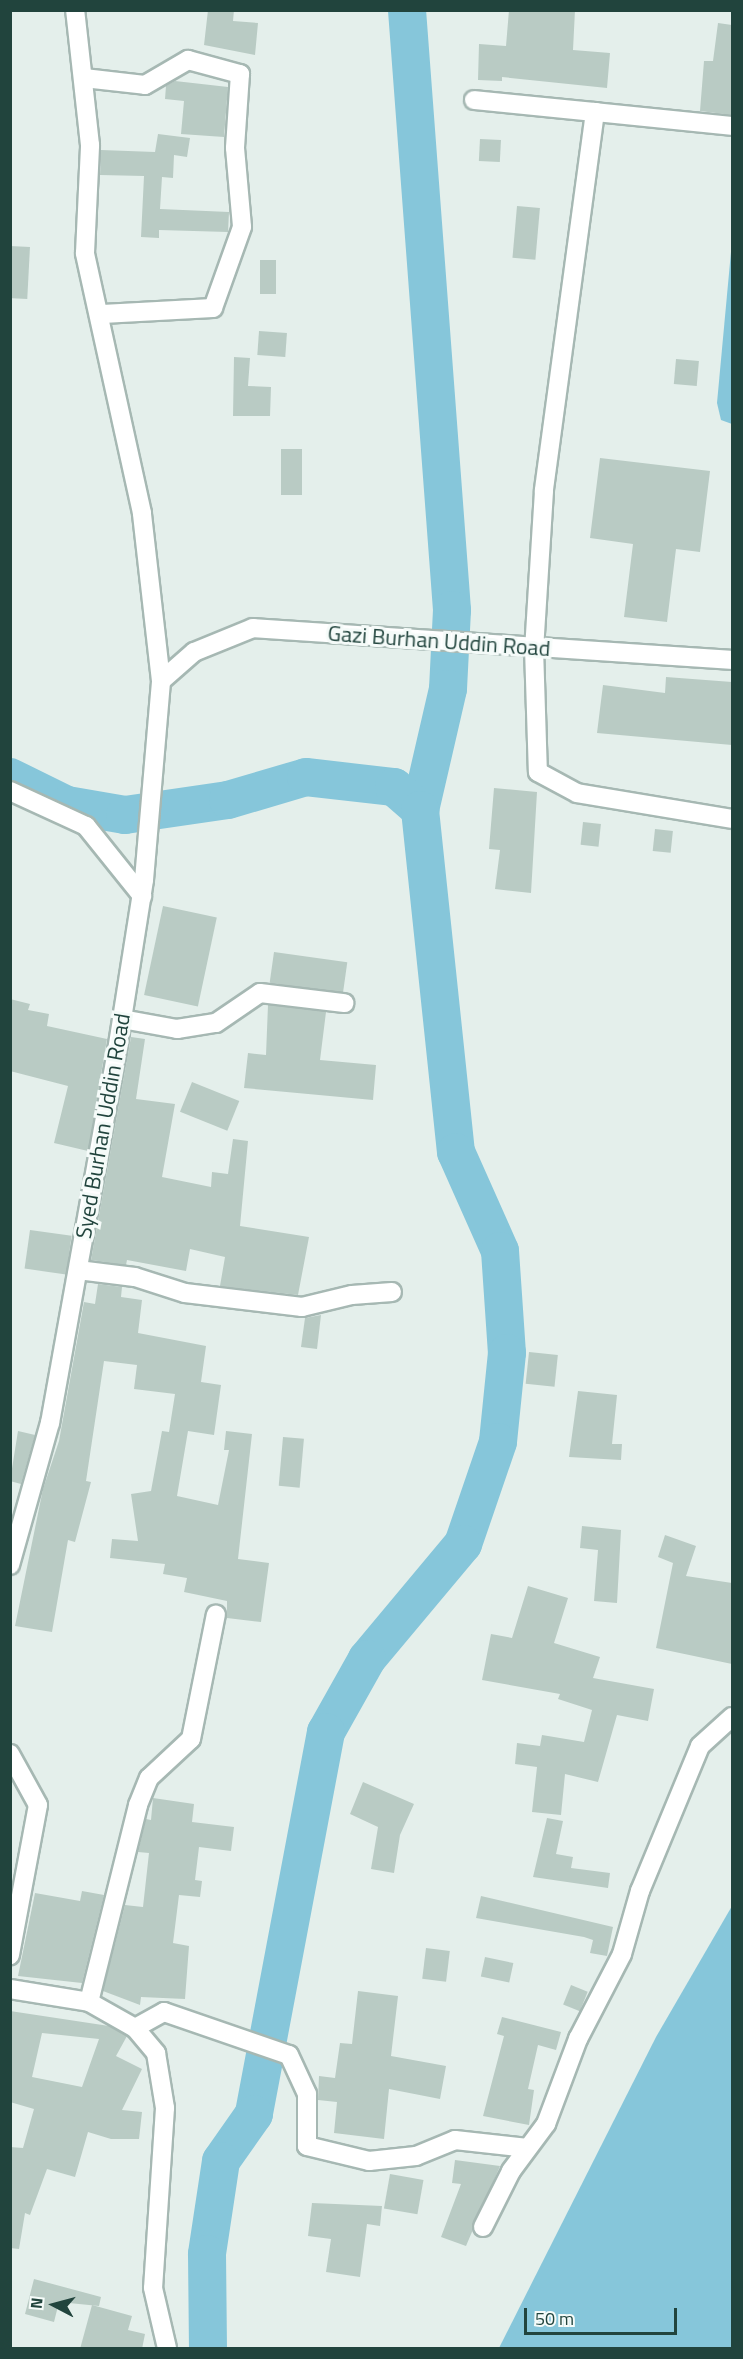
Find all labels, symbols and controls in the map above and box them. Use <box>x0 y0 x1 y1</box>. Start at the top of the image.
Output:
street label: Gazi Burhan Uddin Road <box>327 620 551 662</box>
street label: Syed Burhan Uddin Road <box>70 1011 136 1241</box>
north arrow <box>24 2275 84 2335</box>
text: N <box>24 2296 49 2310</box>
scale bar <box>527 2296 680 2334</box>
text: 50 m <box>535 2305 574 2332</box>

